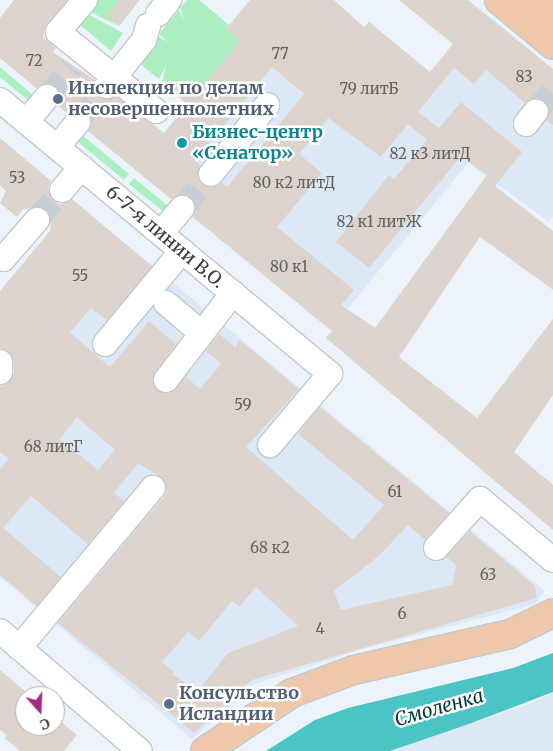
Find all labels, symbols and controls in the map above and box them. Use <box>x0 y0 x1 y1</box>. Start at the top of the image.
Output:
house number: 77 <box>271 45 289 63</box>
house number: 72 <box>25 52 43 70</box>
house number: 83 <box>516 68 532 86</box>
place label: Инспекция по делам несовершеннолетних <box>68 78 274 120</box>
house number: 79 литБ <box>339 80 399 98</box>
marker: Инспекция по делам несовершеннолетних <box>52 93 64 105</box>
place label: Бизнес-центр «Сенатор» <box>192 122 323 164</box>
marker: Бизнес-центр «Сенатор» <box>176 137 188 149</box>
house number: 82 к3 литД <box>389 145 471 163</box>
house number: 53 <box>9 169 25 187</box>
house number: 80 к2 литД <box>253 174 335 192</box>
street label: 6-7-я линии В.О. <box>101 181 229 293</box>
house number: 82 к1 литЖ <box>336 213 422 231</box>
house number: 80 к1 <box>270 258 308 276</box>
house number: 55 <box>72 267 88 285</box>
house number: 59 <box>234 396 252 414</box>
house number: 68 литГ <box>24 438 82 456</box>
house number: 61 <box>388 483 402 501</box>
house number: 68 к2 <box>250 539 290 557</box>
house number: 63 <box>480 566 496 584</box>
house number: 6 <box>397 605 407 623</box>
house number: 4 <box>315 620 325 638</box>
place label: Консульство Исландии <box>179 683 299 726</box>
water label: Смоленка <box>392 684 486 732</box>
north arrow <box>15 686 65 736</box>
marker: Консульство Исландии <box>163 698 175 710</box>
text: С <box>37 714 52 734</box>

